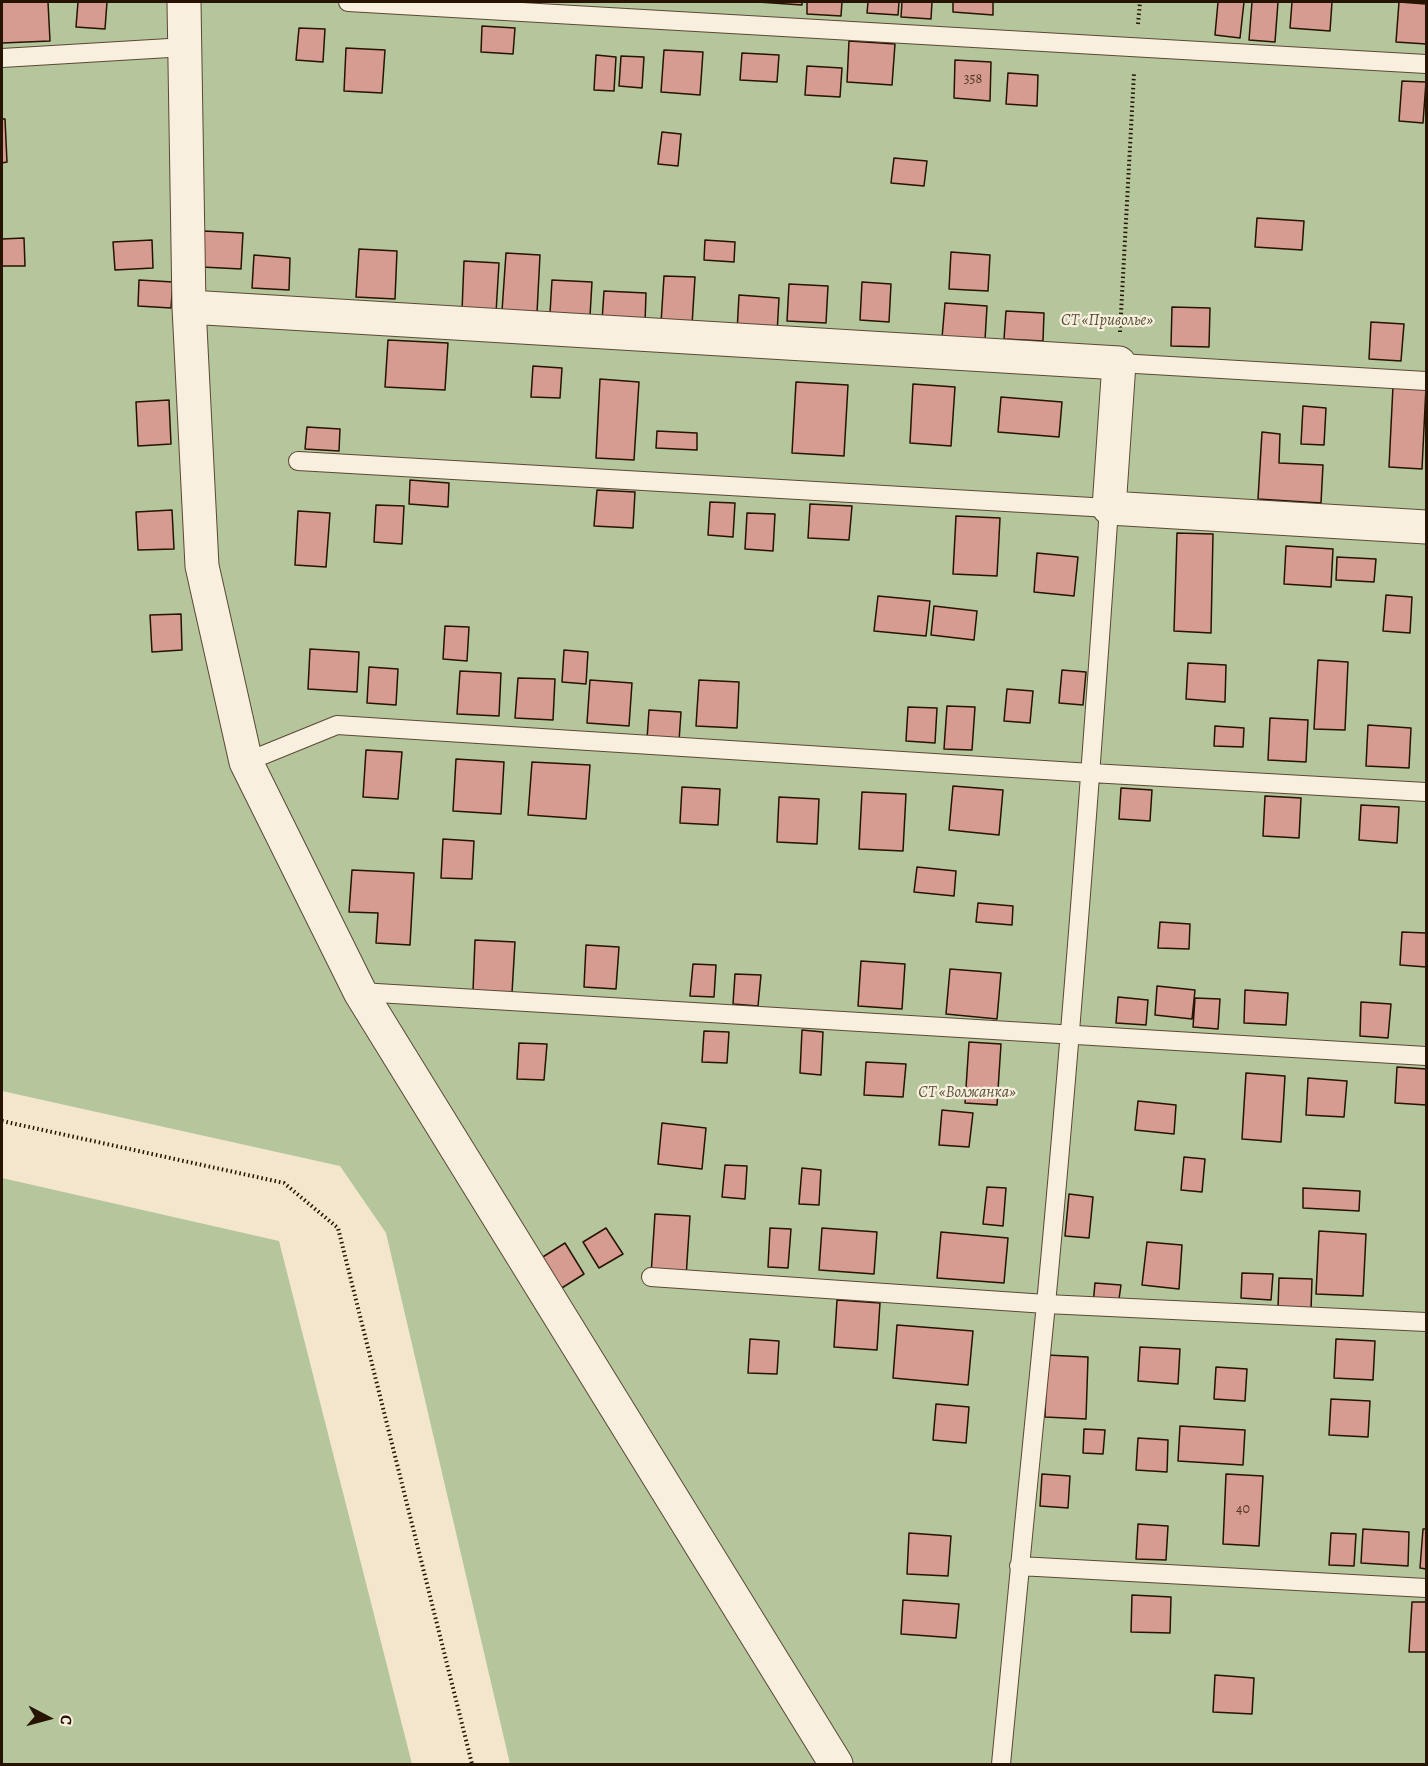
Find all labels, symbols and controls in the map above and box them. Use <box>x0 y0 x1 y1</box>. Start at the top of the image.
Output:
house number: 358 <box>964 72 982 88</box>
park label: СТ «Приволье» <box>1061 311 1153 331</box>
park label: СТ «Волжанка» <box>918 1083 1016 1103</box>
house number: 40 <box>1236 1502 1250 1518</box>
north arrow <box>18 1688 78 1748</box>
text: С <box>54 1714 77 1726</box>

